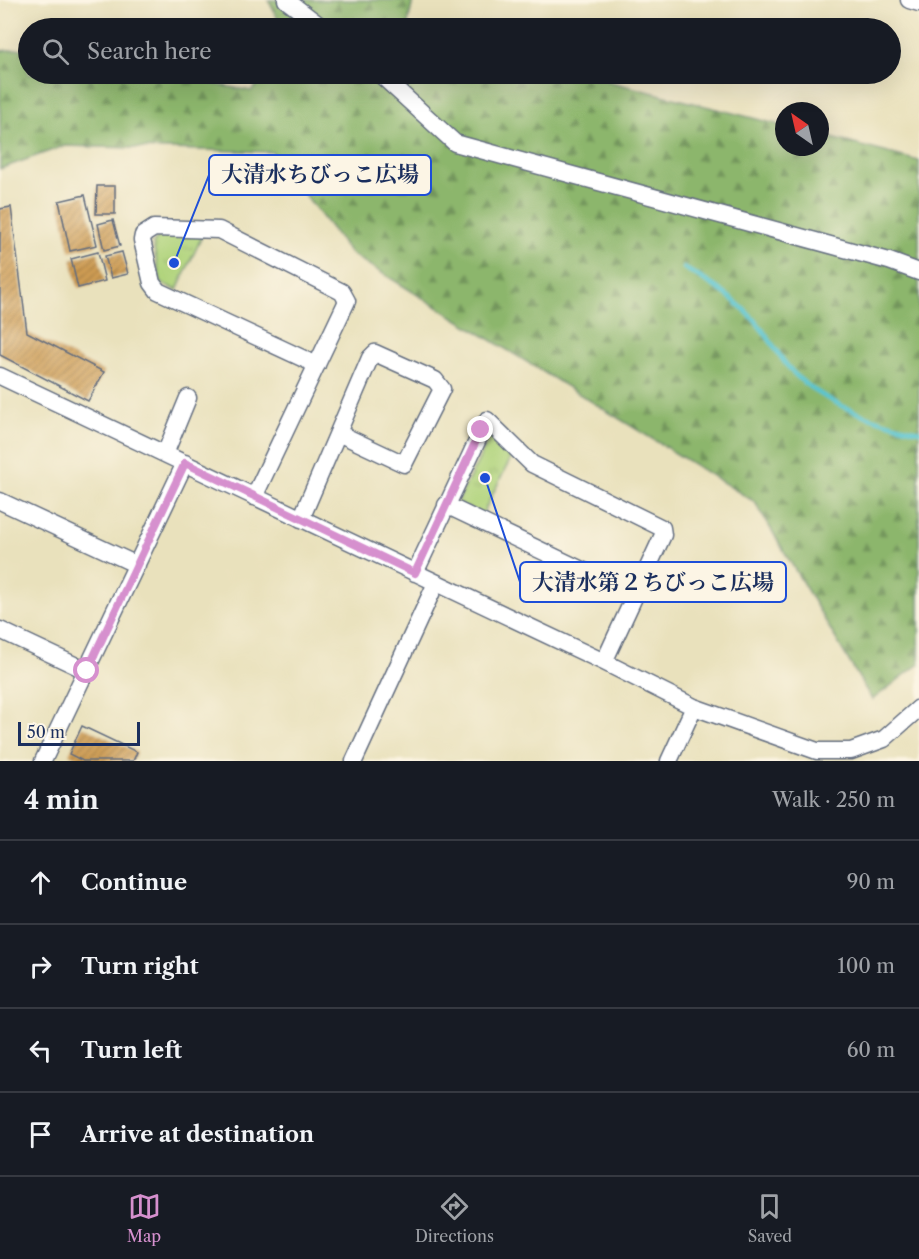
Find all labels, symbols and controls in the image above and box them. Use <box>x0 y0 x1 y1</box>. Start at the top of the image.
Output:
search box <box>18 18 901 84</box>
icon: search <box>39 35 72 68</box>
text: Search here <box>87 38 212 65</box>
north arrow <box>775 102 829 156</box>
callout: 大清水ちびっこ広場 <box>209 155 431 195</box>
text: 大清水ちびっこ広場 <box>221 161 419 188</box>
route end <box>467 416 493 442</box>
callout: 大清水第２ちびっこ広場 <box>520 562 786 602</box>
text: 大清水第２ちびっこ広場 <box>532 569 774 596</box>
route start <box>73 657 99 683</box>
scale bar <box>18 719 140 746</box>
text: 50 m <box>27 722 65 742</box>
text: 4 min <box>24 784 99 816</box>
text: Walk · 250 m <box>772 788 895 812</box>
icon: ahead <box>24 866 57 899</box>
text: Continue <box>81 869 187 896</box>
text: 90 m <box>847 870 895 894</box>
icon: right <box>24 950 57 983</box>
text: Turn right <box>81 953 199 980</box>
text: 100 m <box>837 954 895 978</box>
icon: left <box>24 1034 57 1067</box>
text: Turn left <box>81 1037 182 1064</box>
text: 60 m <box>847 1038 895 1062</box>
icon: arrive <box>24 1118 57 1151</box>
text: Arrive at destination <box>81 1121 314 1148</box>
tab: Map <box>127 1190 161 1246</box>
tab: Directions <box>415 1190 494 1246</box>
tab: Saved <box>748 1190 792 1246</box>

